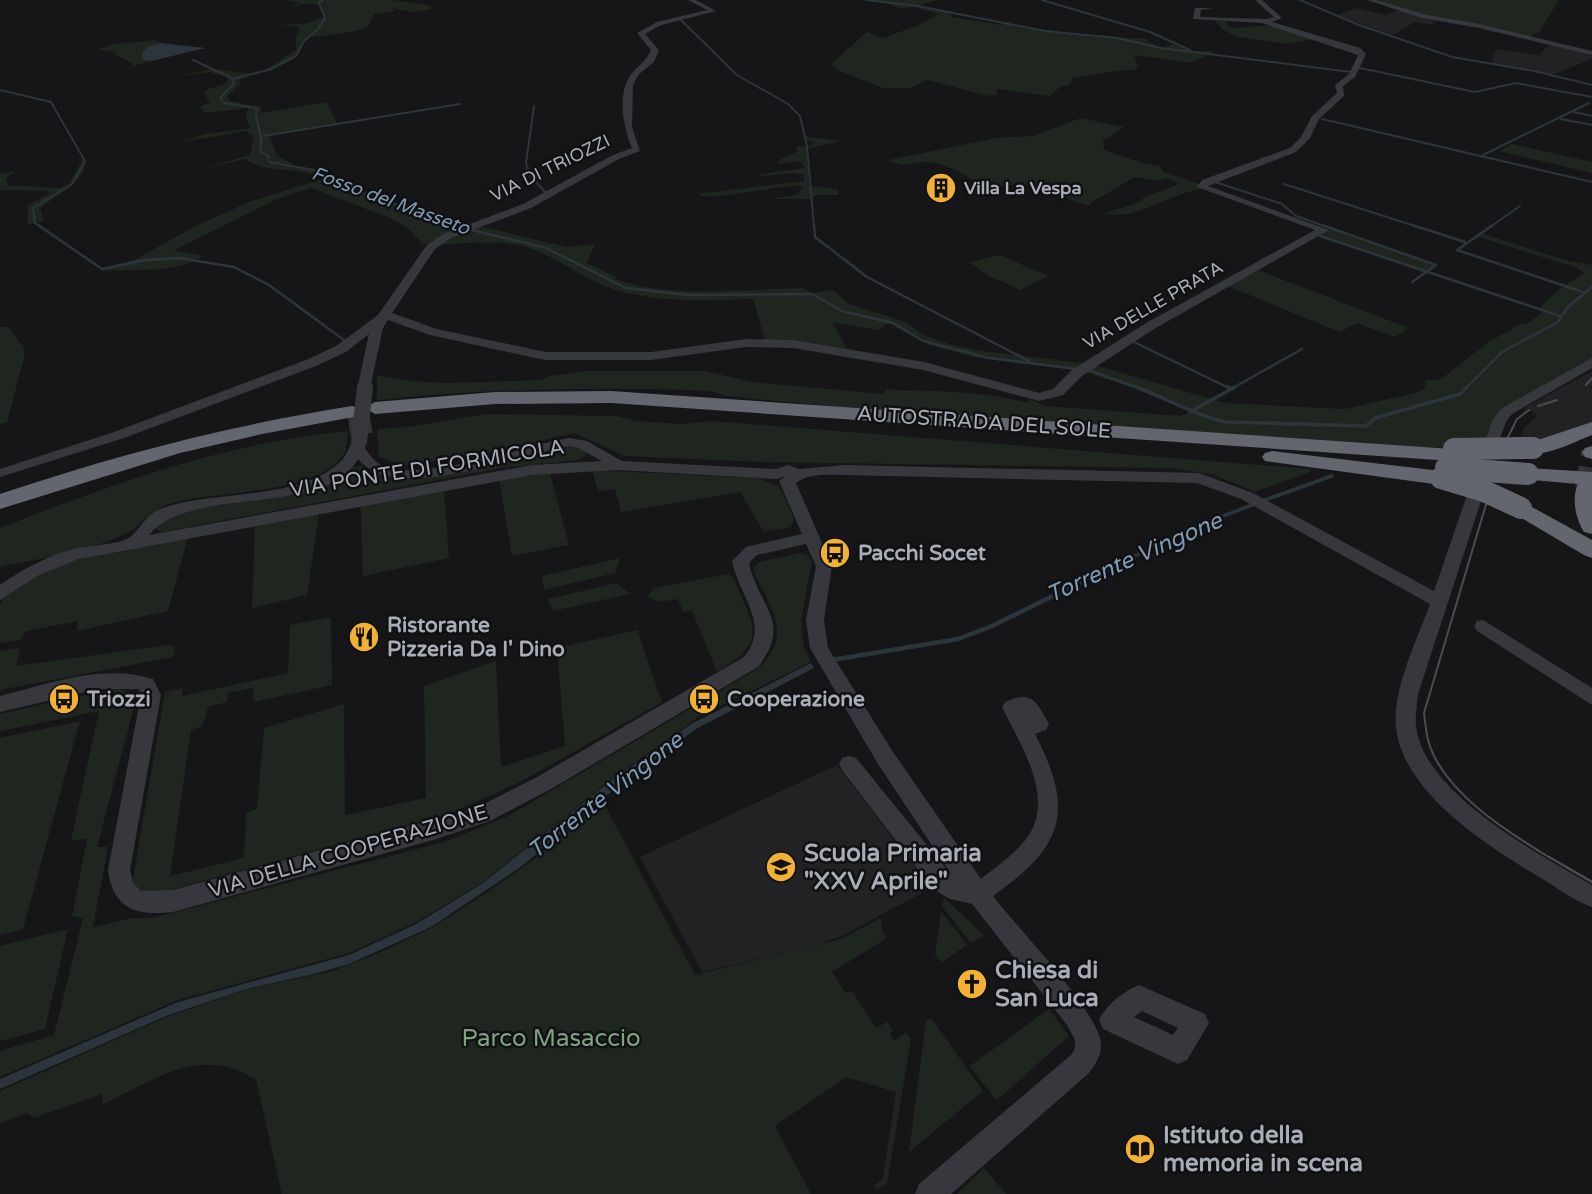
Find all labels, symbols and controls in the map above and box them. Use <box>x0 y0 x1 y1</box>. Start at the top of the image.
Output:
street label: VIA DI TRIOZZI <box>486 129 614 207</box>
water label: Fosso del Masseto <box>309 162 474 240</box>
building icon: Villa La Vespa <box>924 171 958 205</box>
place label: Villa La Vespa <box>964 177 1082 199</box>
street label: VIA DELLE PRATA <box>1079 256 1227 354</box>
street label: AUTOSTRADA DEL SOLE <box>856 401 1112 444</box>
street label: VIA PONTE DI FORMICOLA <box>288 434 566 503</box>
water label: Torrente Vingone <box>1042 506 1228 609</box>
bus stop icon: Pacchi Socet <box>818 536 852 570</box>
place label: Pacchi Socet <box>858 541 986 566</box>
place label: Ristorante Pizzeria Da I' Dino <box>387 613 565 662</box>
restaurant icon: Ristorante Pizzeria Da I' Dino <box>347 620 381 654</box>
bus stop icon: Triozzi <box>47 682 81 716</box>
bus stop icon: Cooperazione <box>687 682 721 716</box>
place label: Triozzi <box>86 687 151 712</box>
place label: Cooperazione <box>727 687 865 712</box>
water label: Torrente Vingone <box>522 725 690 865</box>
street label: VIA DELLA COOPERAZIONE <box>206 800 490 903</box>
place label: Scuola Primaria "XXV Aprile" <box>804 839 982 896</box>
school or university icon: Scuola Primaria "XXV Aprile" <box>764 850 798 884</box>
place label: Chiesa di San Luca <box>995 956 1099 1013</box>
church icon: Chiesa di San Luca <box>955 967 989 1001</box>
park label: Parco Masaccio <box>461 1024 641 1053</box>
place label: Istituto della memoria in scena <box>1163 1121 1363 1178</box>
library icon: Istituto della memoria in scena <box>1123 1132 1157 1166</box>

